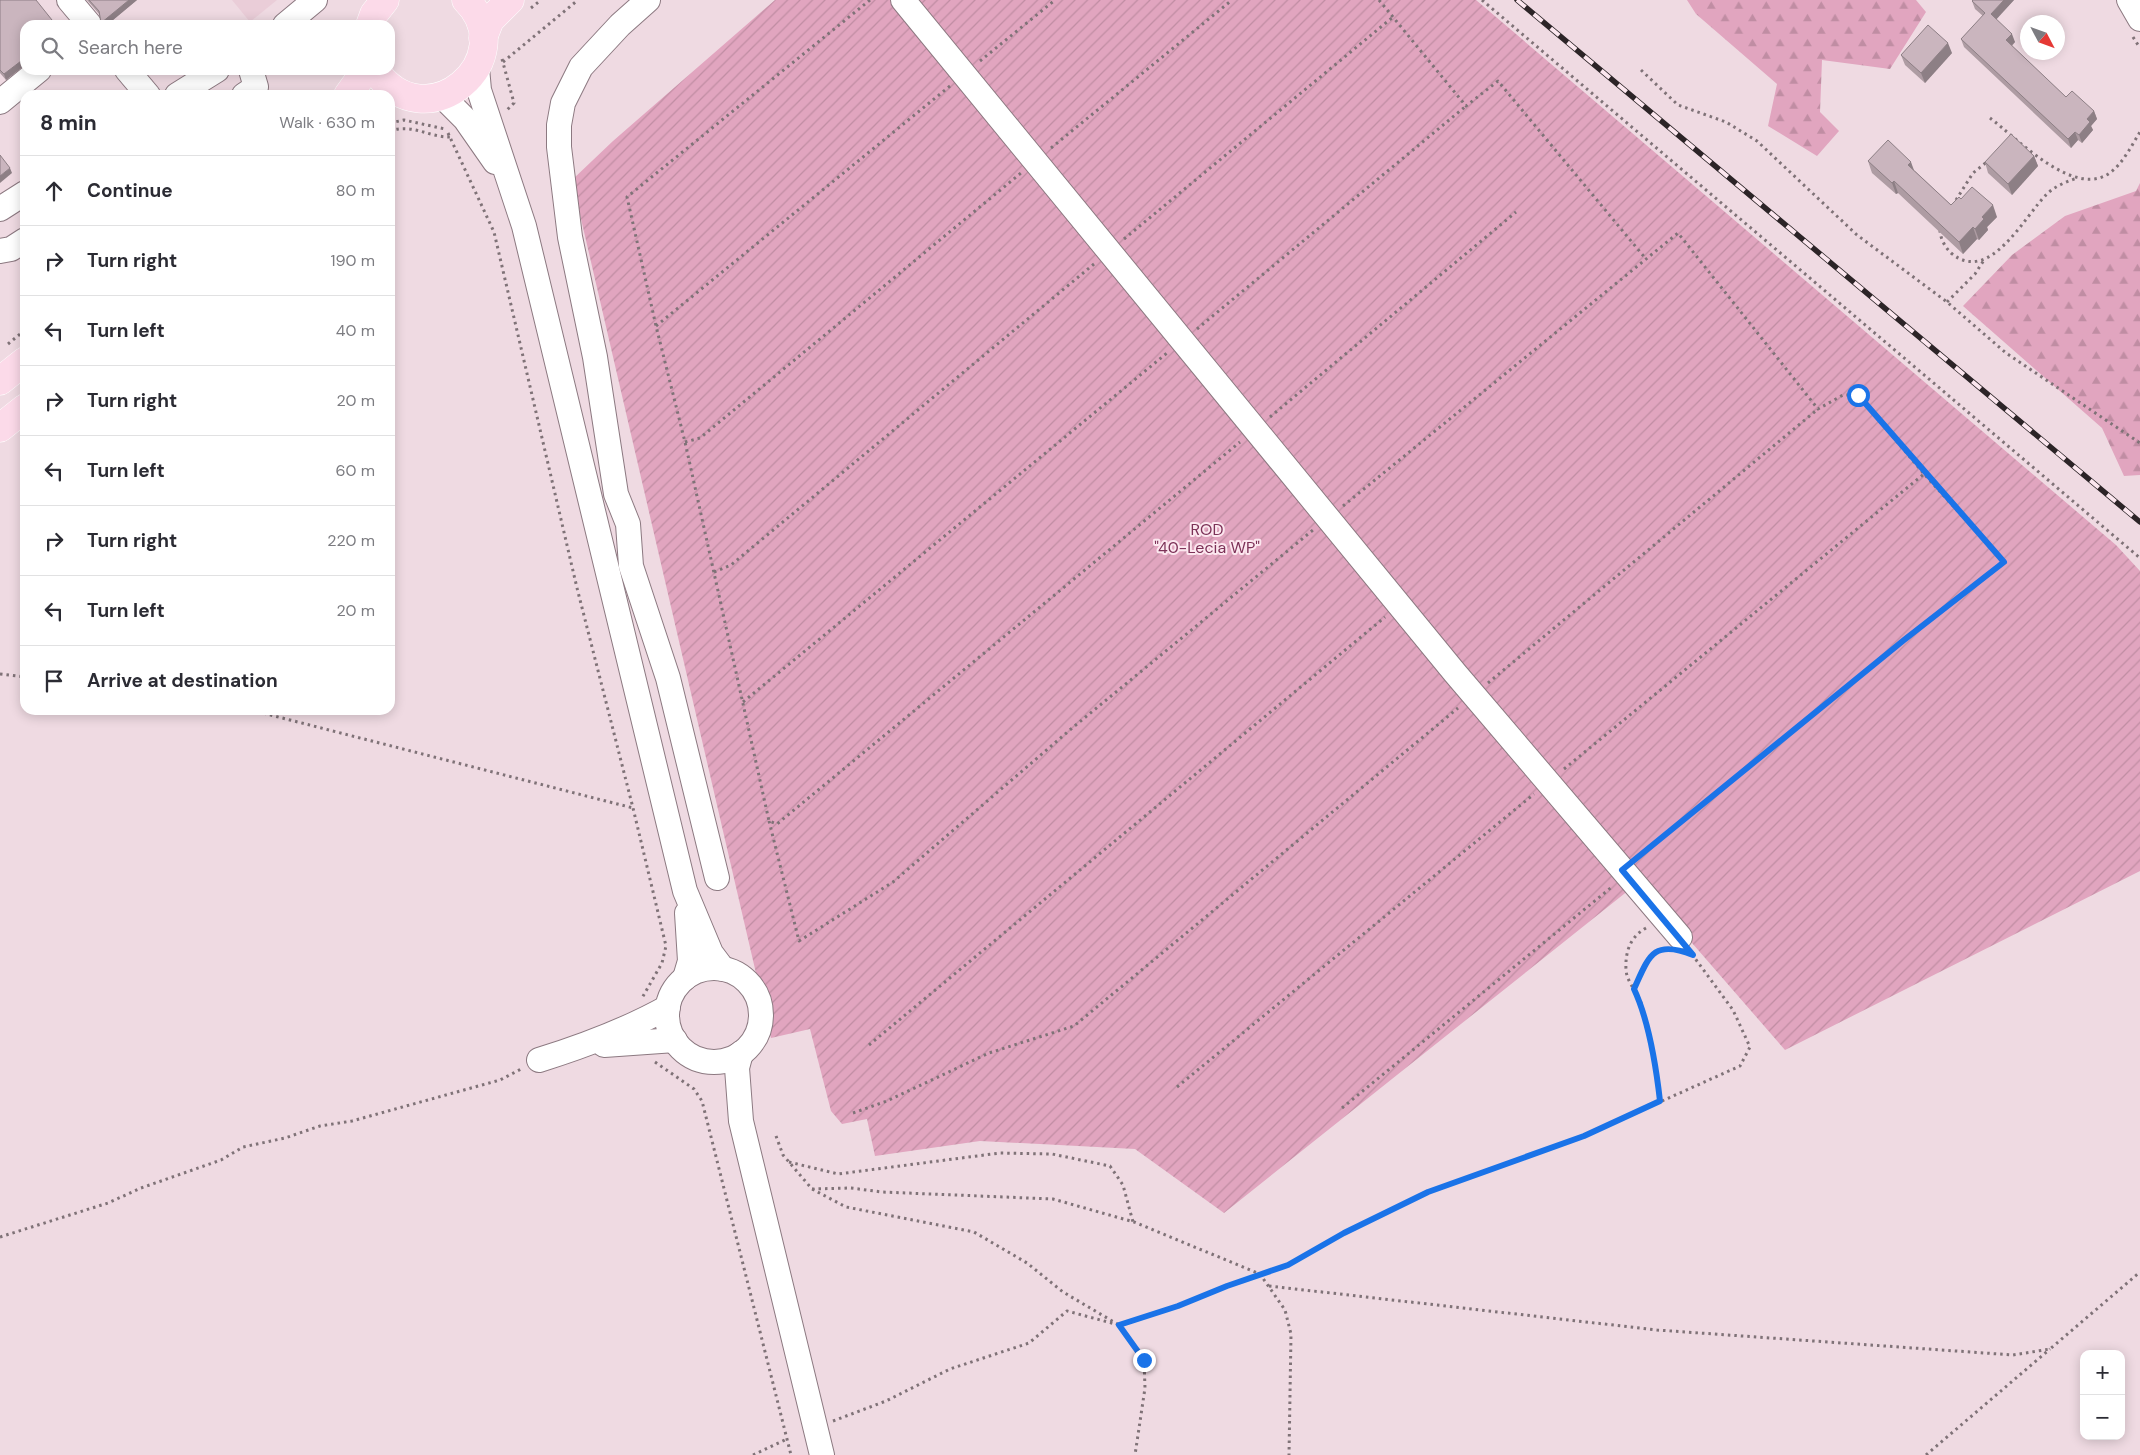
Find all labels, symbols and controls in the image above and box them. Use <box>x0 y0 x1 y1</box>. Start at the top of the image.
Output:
north arrow <box>2020 15 2065 60</box>
search box <box>20 20 395 75</box>
icon: search <box>38 34 66 62</box>
text: Search here <box>78 35 183 60</box>
text: 8 min <box>40 109 97 137</box>
text: Walk · 630 m <box>279 112 375 133</box>
icon: ahead <box>40 177 68 205</box>
text: Continue <box>87 178 173 203</box>
text: 80 m <box>336 180 375 201</box>
icon: right <box>40 247 68 275</box>
text: Turn right <box>87 248 177 273</box>
text: 190 m <box>331 250 375 271</box>
icon: left <box>40 317 68 345</box>
text: Turn left <box>87 318 165 343</box>
text: 40 m <box>336 320 375 341</box>
route start <box>1847 384 1870 407</box>
icon: right <box>40 387 68 415</box>
text: Turn right <box>87 388 177 413</box>
text: 20 m <box>336 390 375 411</box>
icon: left <box>40 457 68 485</box>
text: Turn left <box>87 458 165 483</box>
text: 60 m <box>335 460 375 481</box>
park label: ROD "40-Lecia WP" <box>1154 519 1260 558</box>
icon: right <box>40 527 68 555</box>
text: Turn right <box>87 528 177 553</box>
text: 220 m <box>327 530 375 551</box>
icon: left <box>40 597 68 625</box>
text: Turn left <box>87 598 165 623</box>
text: 20 m <box>336 600 375 621</box>
icon: arrive <box>40 667 68 695</box>
text: Arrive at destination <box>87 668 278 693</box>
route end <box>1133 1349 1156 1372</box>
map controls <box>2080 1350 2125 1440</box>
button: + <box>2080 1350 2125 1395</box>
button: − <box>2080 1395 2125 1440</box>

